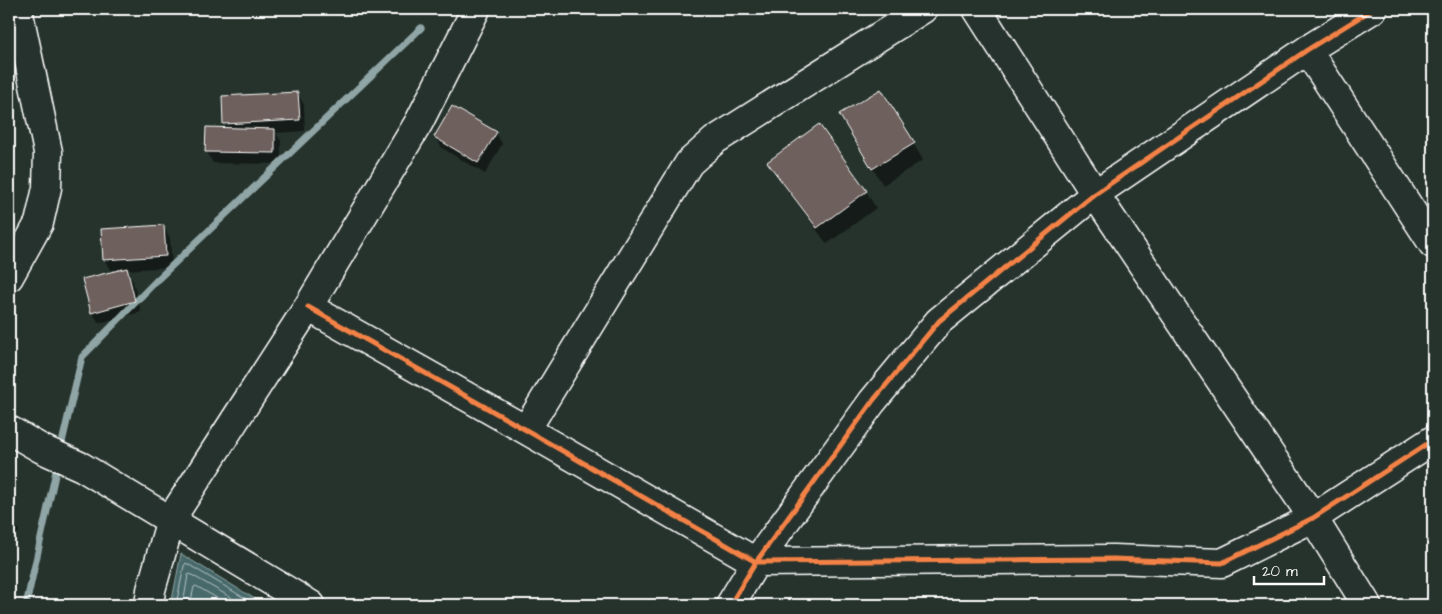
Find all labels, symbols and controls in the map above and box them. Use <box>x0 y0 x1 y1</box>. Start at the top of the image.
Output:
scale bar <box>1254 554 1324 586</box>
text: 20 m <box>1262 561 1298 582</box>

